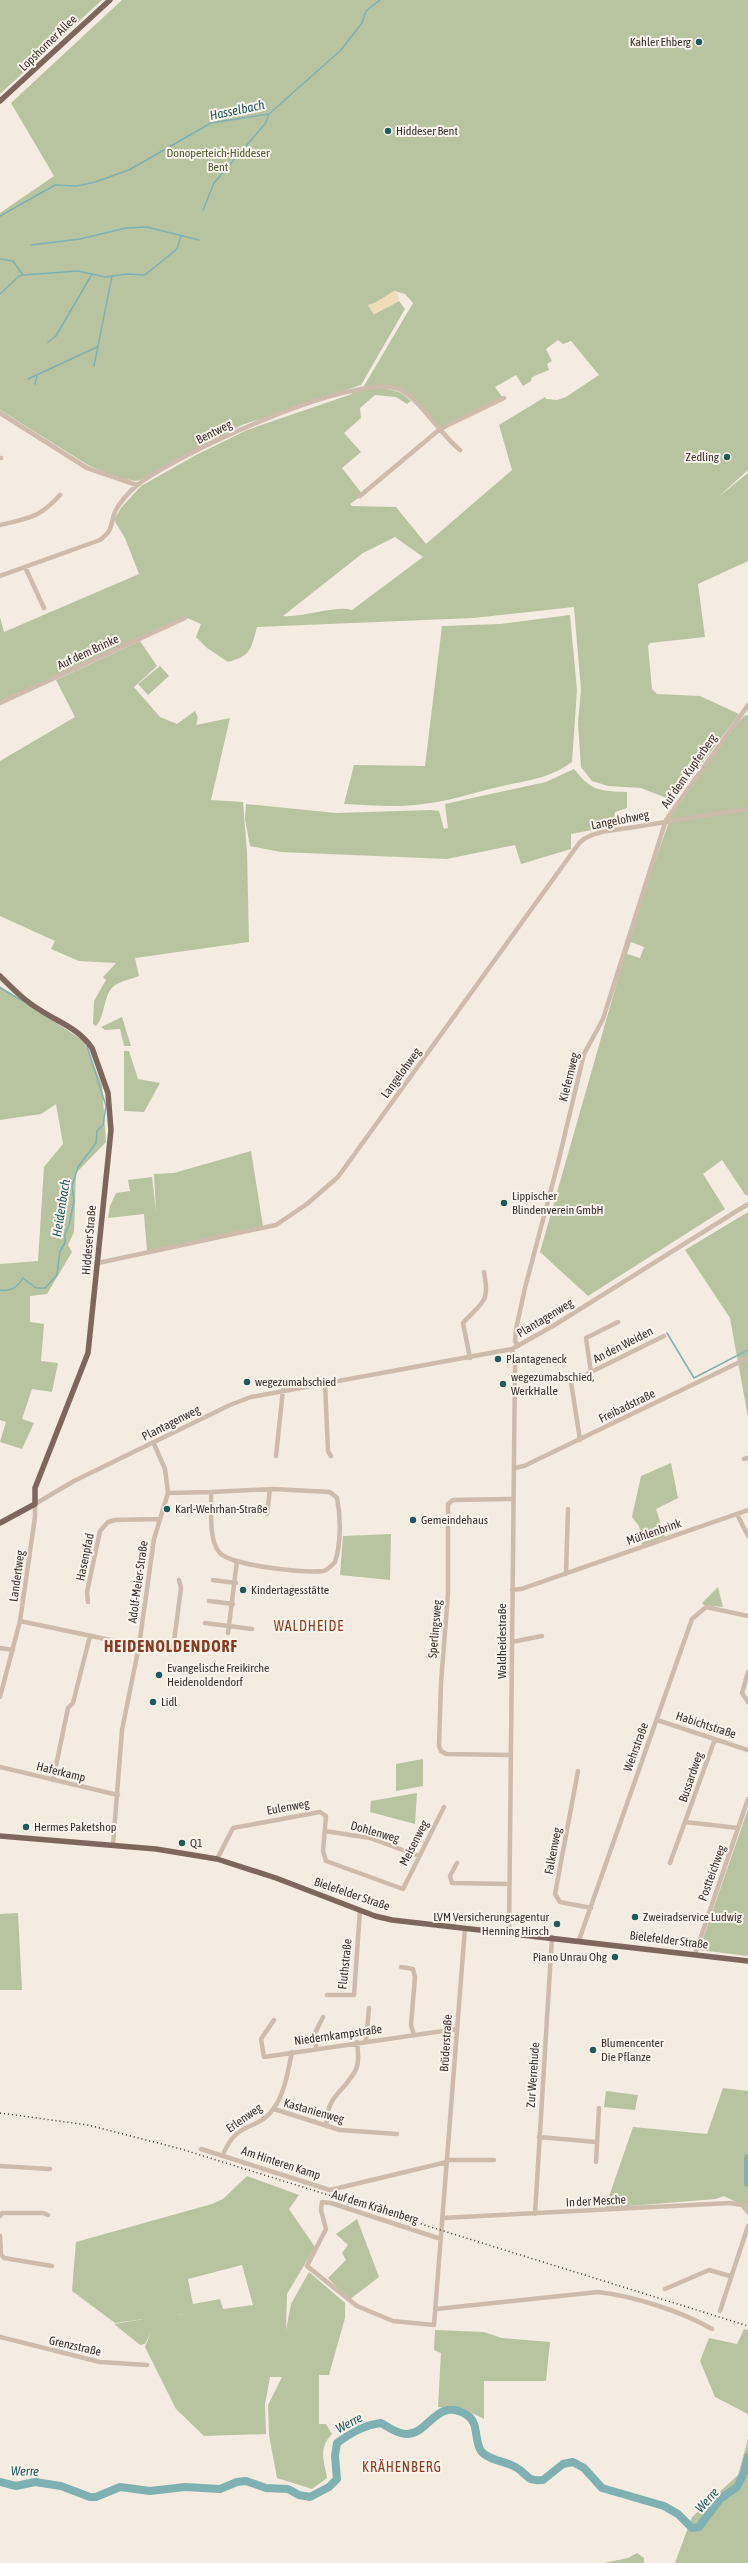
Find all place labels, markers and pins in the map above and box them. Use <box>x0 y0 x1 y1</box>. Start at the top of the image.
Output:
place label: Kahler Ehberg <box>630 35 692 49</box>
marker: Kahler Ehberg <box>694 37 704 47</box>
place label: Hiddeser Bent <box>396 124 458 138</box>
marker: Hiddeser Bent <box>383 126 393 136</box>
place label: Zedling <box>686 450 720 464</box>
marker: Zedling <box>722 452 732 462</box>
place label: Lippischer Blindenverein GmbH <box>512 1189 604 1217</box>
marker: Lippischer Blindenverein GmbH <box>499 1198 509 1208</box>
place label: Plantageneck <box>506 1352 568 1366</box>
marker: Plantageneck <box>493 1354 503 1364</box>
place label: wegezumabschied, WerkHalle <box>511 1370 594 1398</box>
place label: wegezumabschied <box>255 1375 336 1389</box>
marker: wegezumabschied <box>242 1377 252 1387</box>
marker: wegezumabschied, WerkHalle <box>498 1379 508 1389</box>
place label: Karl-Wehrhan-Straße <box>175 1502 268 1516</box>
marker: Karl-Wehrhan-Straße <box>162 1504 172 1514</box>
place label: Gemeindehaus <box>421 1513 488 1527</box>
marker: Gemeindehaus <box>408 1515 418 1525</box>
place label: Kindertagesstätte <box>251 1583 329 1597</box>
marker: Kindertagesstätte <box>238 1585 248 1595</box>
place label: Evangelische Freikirche Heidenoldendorf <box>167 1661 270 1689</box>
marker: Evangelische Freikirche Heidenoldendorf <box>154 1670 164 1680</box>
place label: Lidl <box>161 1695 178 1709</box>
marker: Lidl <box>148 1697 158 1707</box>
place label: Hermes Paketshop <box>34 1820 117 1834</box>
marker: Hermes Paketshop <box>21 1822 31 1832</box>
place label: Q1 <box>190 1836 203 1850</box>
marker: Q1 <box>177 1838 187 1848</box>
place label: LVM Versicherungsagentur Henning Hirsch <box>433 1910 549 1938</box>
place label: Zweiradservice Ludwig <box>643 1910 743 1924</box>
marker: Zweiradservice Ludwig <box>630 1912 640 1922</box>
marker: LVM Versicherungsagentur Henning Hirsch <box>552 1919 562 1929</box>
place label: Piano Unrau Ohg <box>533 1950 608 1964</box>
marker: Piano Unrau Ohg <box>610 1952 620 1962</box>
place label: Blumencenter Die Pflanze <box>601 2036 664 2064</box>
marker: Blumencenter Die Pflanze <box>588 2045 598 2055</box>

